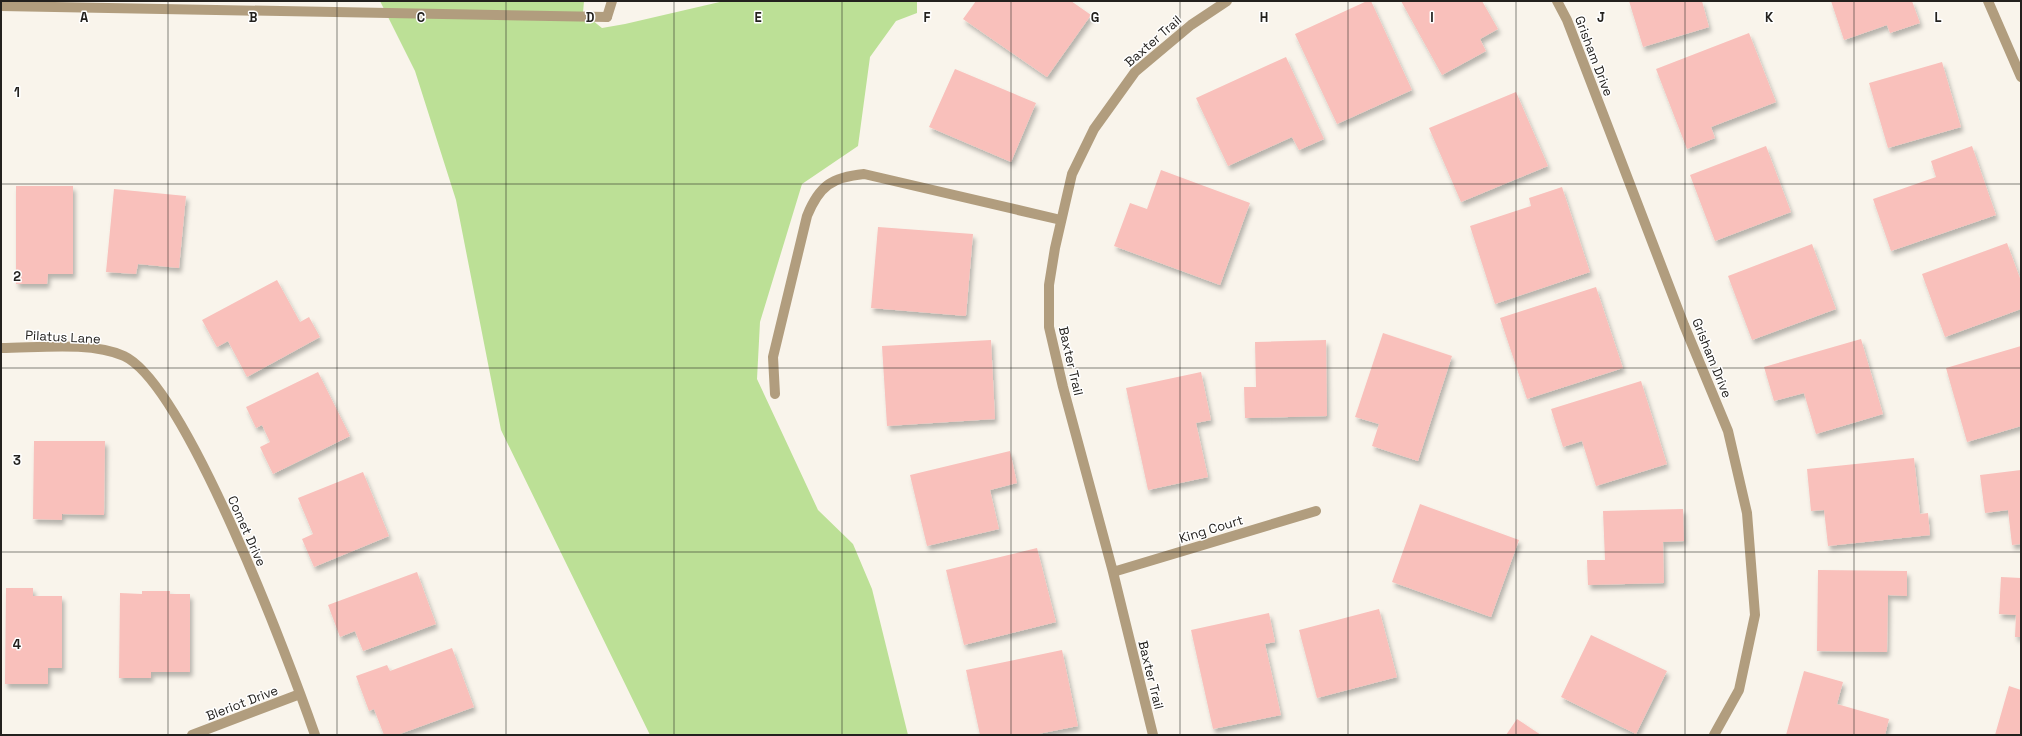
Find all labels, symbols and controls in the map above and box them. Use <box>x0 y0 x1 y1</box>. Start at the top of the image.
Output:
text: A <box>80 9 89 26</box>
text: B <box>249 9 258 26</box>
text: C <box>417 9 425 26</box>
text: D <box>586 9 595 26</box>
text: E <box>754 9 762 26</box>
text: F <box>924 9 931 26</box>
text: G <box>1091 9 1099 26</box>
text: H <box>1260 9 1268 26</box>
text: I <box>1430 9 1434 26</box>
text: J <box>1597 9 1605 26</box>
text: K <box>1765 9 1774 26</box>
text: L <box>1934 9 1942 26</box>
street label: Baxter Trail <box>1121 12 1185 70</box>
street label: Grisham Drive <box>1571 13 1617 99</box>
text: 1 <box>14 84 20 101</box>
text: 2 <box>13 268 21 285</box>
street label: Grisham Drive <box>1688 316 1736 400</box>
street label: Baxter Trail <box>1055 325 1087 397</box>
street label: Pilatus Lane <box>25 327 101 347</box>
text: 3 <box>13 452 21 469</box>
street label: Comet Drive <box>224 493 270 569</box>
street label: King Court <box>1177 511 1245 547</box>
text: 4 <box>13 636 21 653</box>
street label: Baxter Trail <box>1134 639 1168 711</box>
street label: Bleriot Drive <box>204 681 280 725</box>

